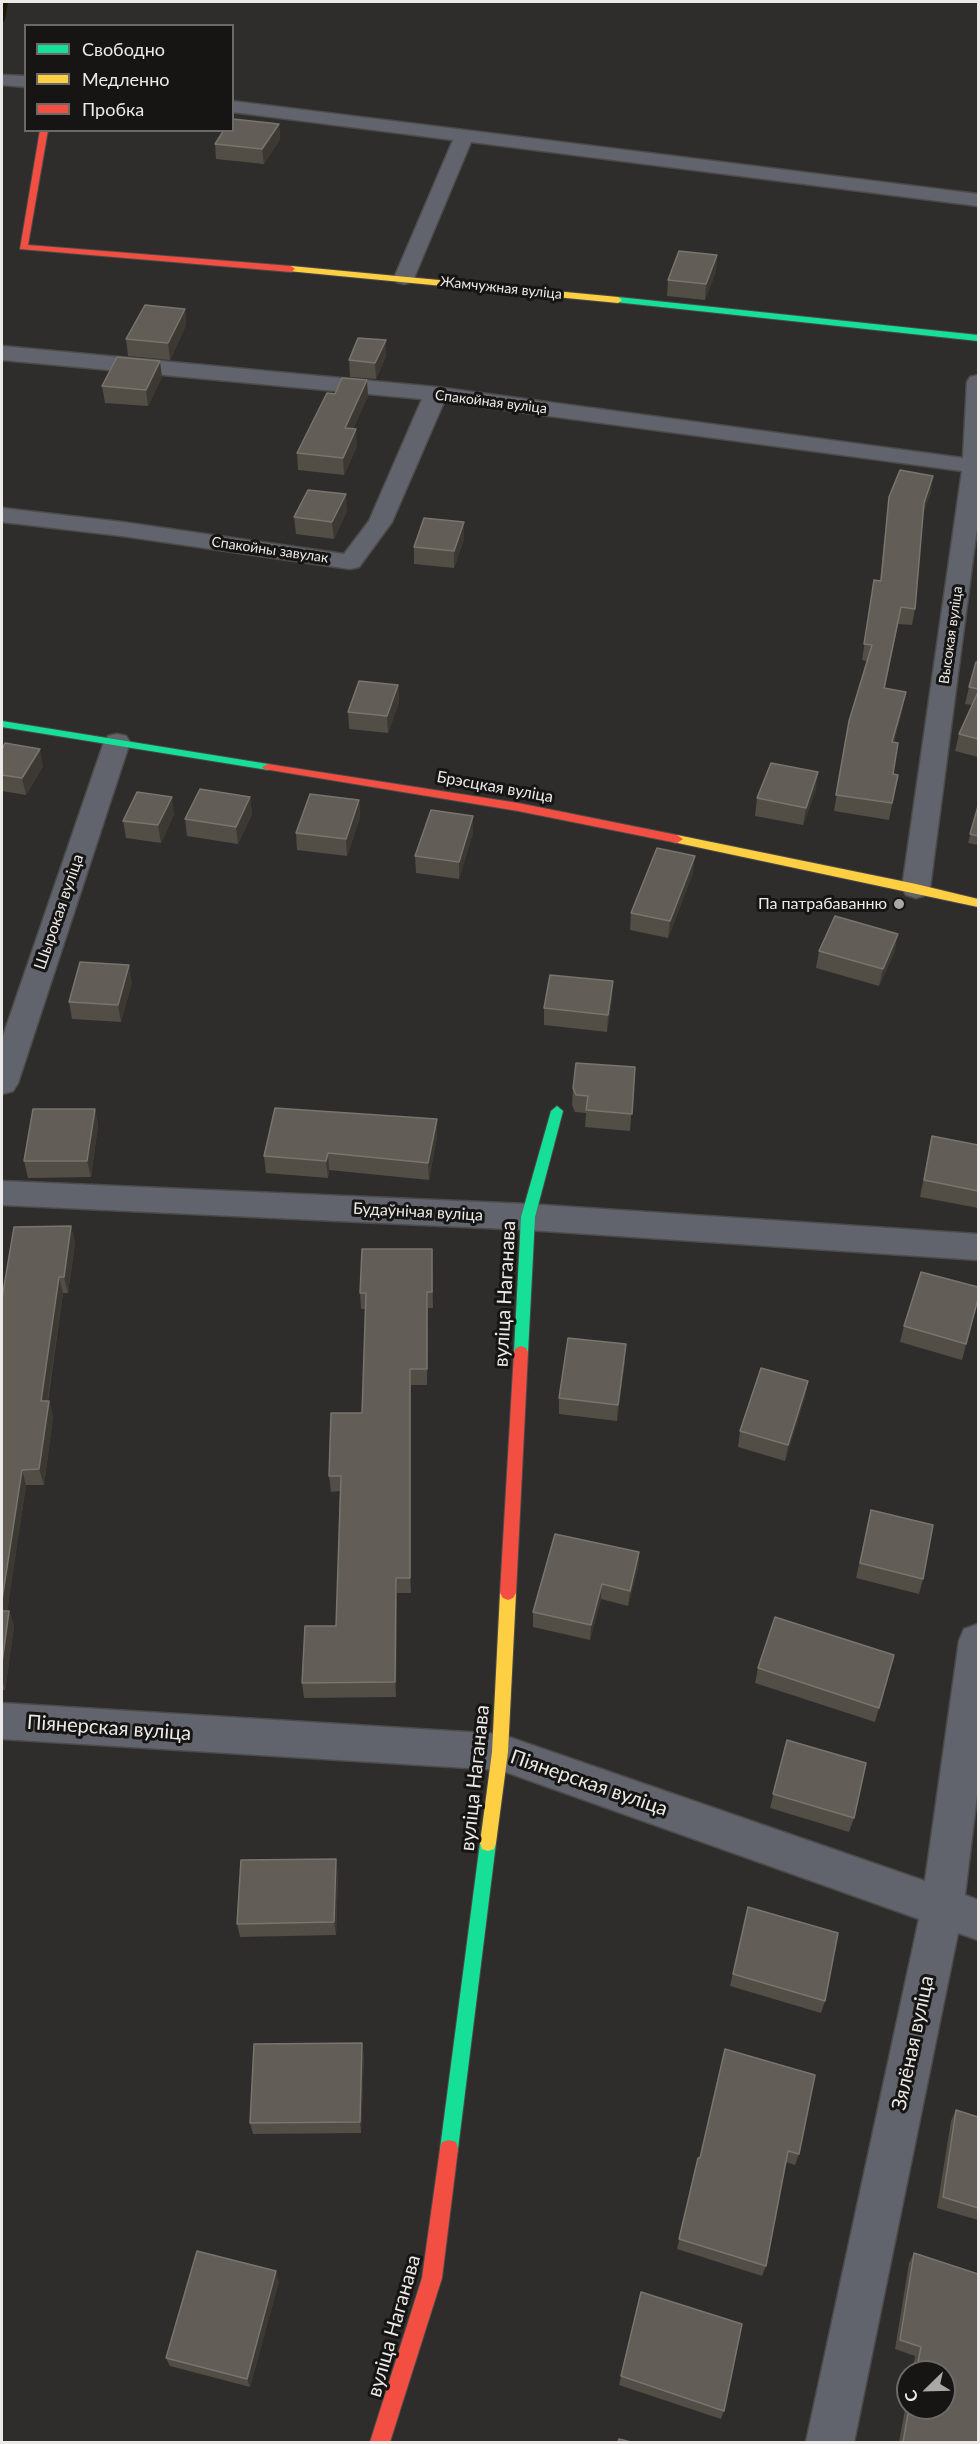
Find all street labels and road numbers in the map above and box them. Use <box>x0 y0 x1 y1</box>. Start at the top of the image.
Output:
street label: Жамчужная вуліца <box>439 273 563 303</box>
street label: Спакойная вуліца <box>434 387 548 417</box>
street label: Спакойны завулак <box>211 533 329 567</box>
street label: Высокая вуліца <box>936 585 966 685</box>
street label: Брэсцкая вуліца <box>435 767 555 807</box>
street label: Шырокая вуліца <box>30 852 88 972</box>
street label: Будаўнічая вуліца <box>353 1199 483 1225</box>
street label: вуліца Наганава <box>489 1220 521 1368</box>
street label: вуліца Наганава <box>455 1704 495 1852</box>
street label: Піянерская вуліца <box>26 1710 192 1746</box>
street label: Піянерская вуліца <box>507 1745 671 1821</box>
street label: Зялёная вуліца <box>887 1974 939 2112</box>
street label: вуліца Наганава <box>362 2252 426 2400</box>

